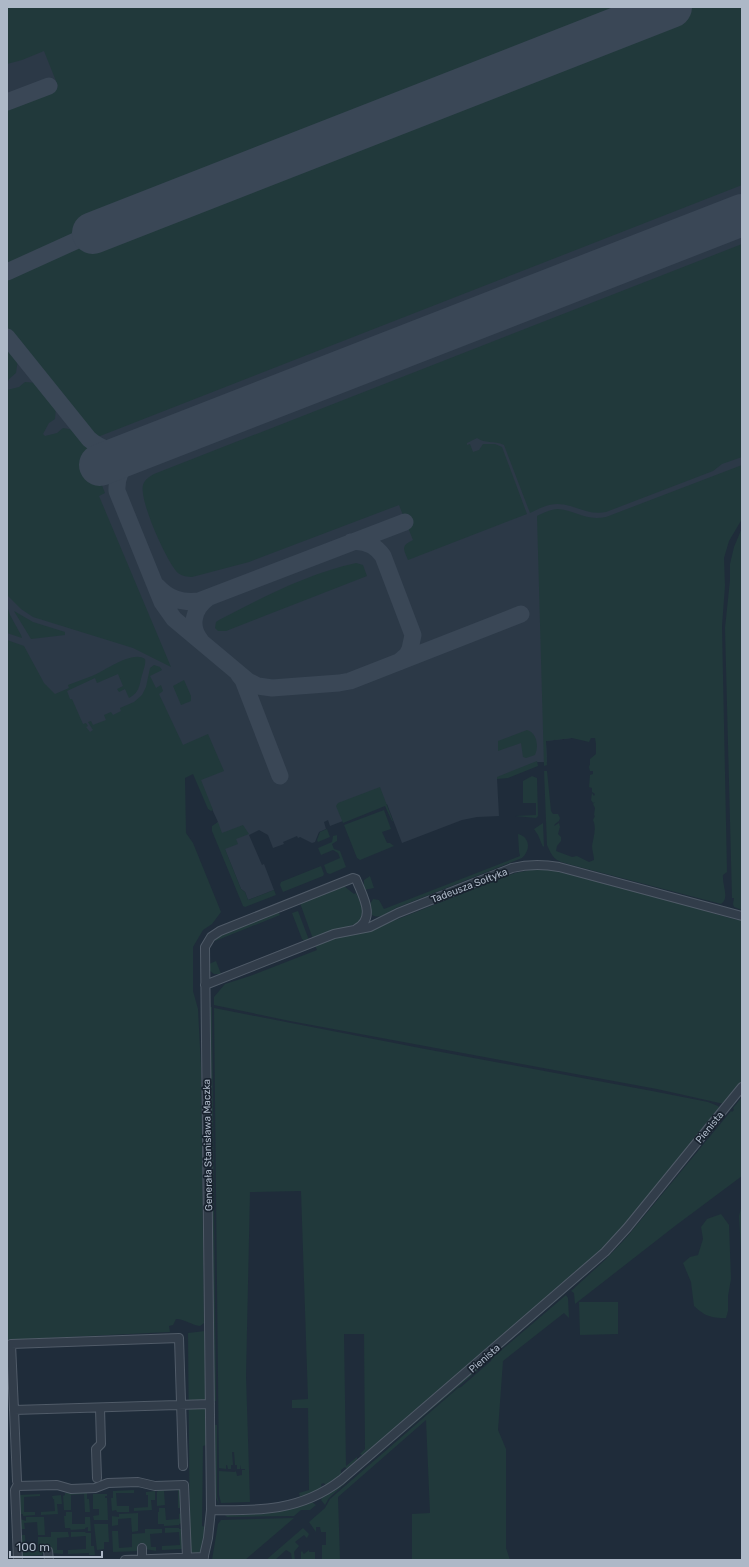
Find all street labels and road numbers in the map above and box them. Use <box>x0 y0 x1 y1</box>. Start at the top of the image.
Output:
street label: Tadeusza Sołtyka <box>429 866 509 906</box>
street label: Generała Stanisława Maczka <box>201 1079 215 1211</box>
street label: Pienista <box>693 1109 726 1146</box>
street label: Pienista <box>467 1342 503 1376</box>

